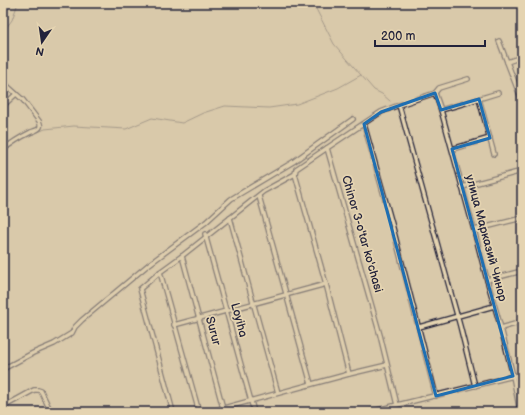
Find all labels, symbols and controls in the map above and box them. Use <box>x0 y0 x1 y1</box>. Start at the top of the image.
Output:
north arrow <box>22 22 62 62</box>
scale bar <box>375 22 485 48</box>
text: 200 m <box>381 29 415 44</box>
text: N <box>34 44 45 59</box>
street label: улица Марказий Чинор <box>462 173 510 303</box>
street label: Chinor 3-o'tar ko'chasi <box>338 174 386 295</box>
street label: Loyiha <box>227 301 251 339</box>
street label: Surur <box>202 315 224 348</box>

